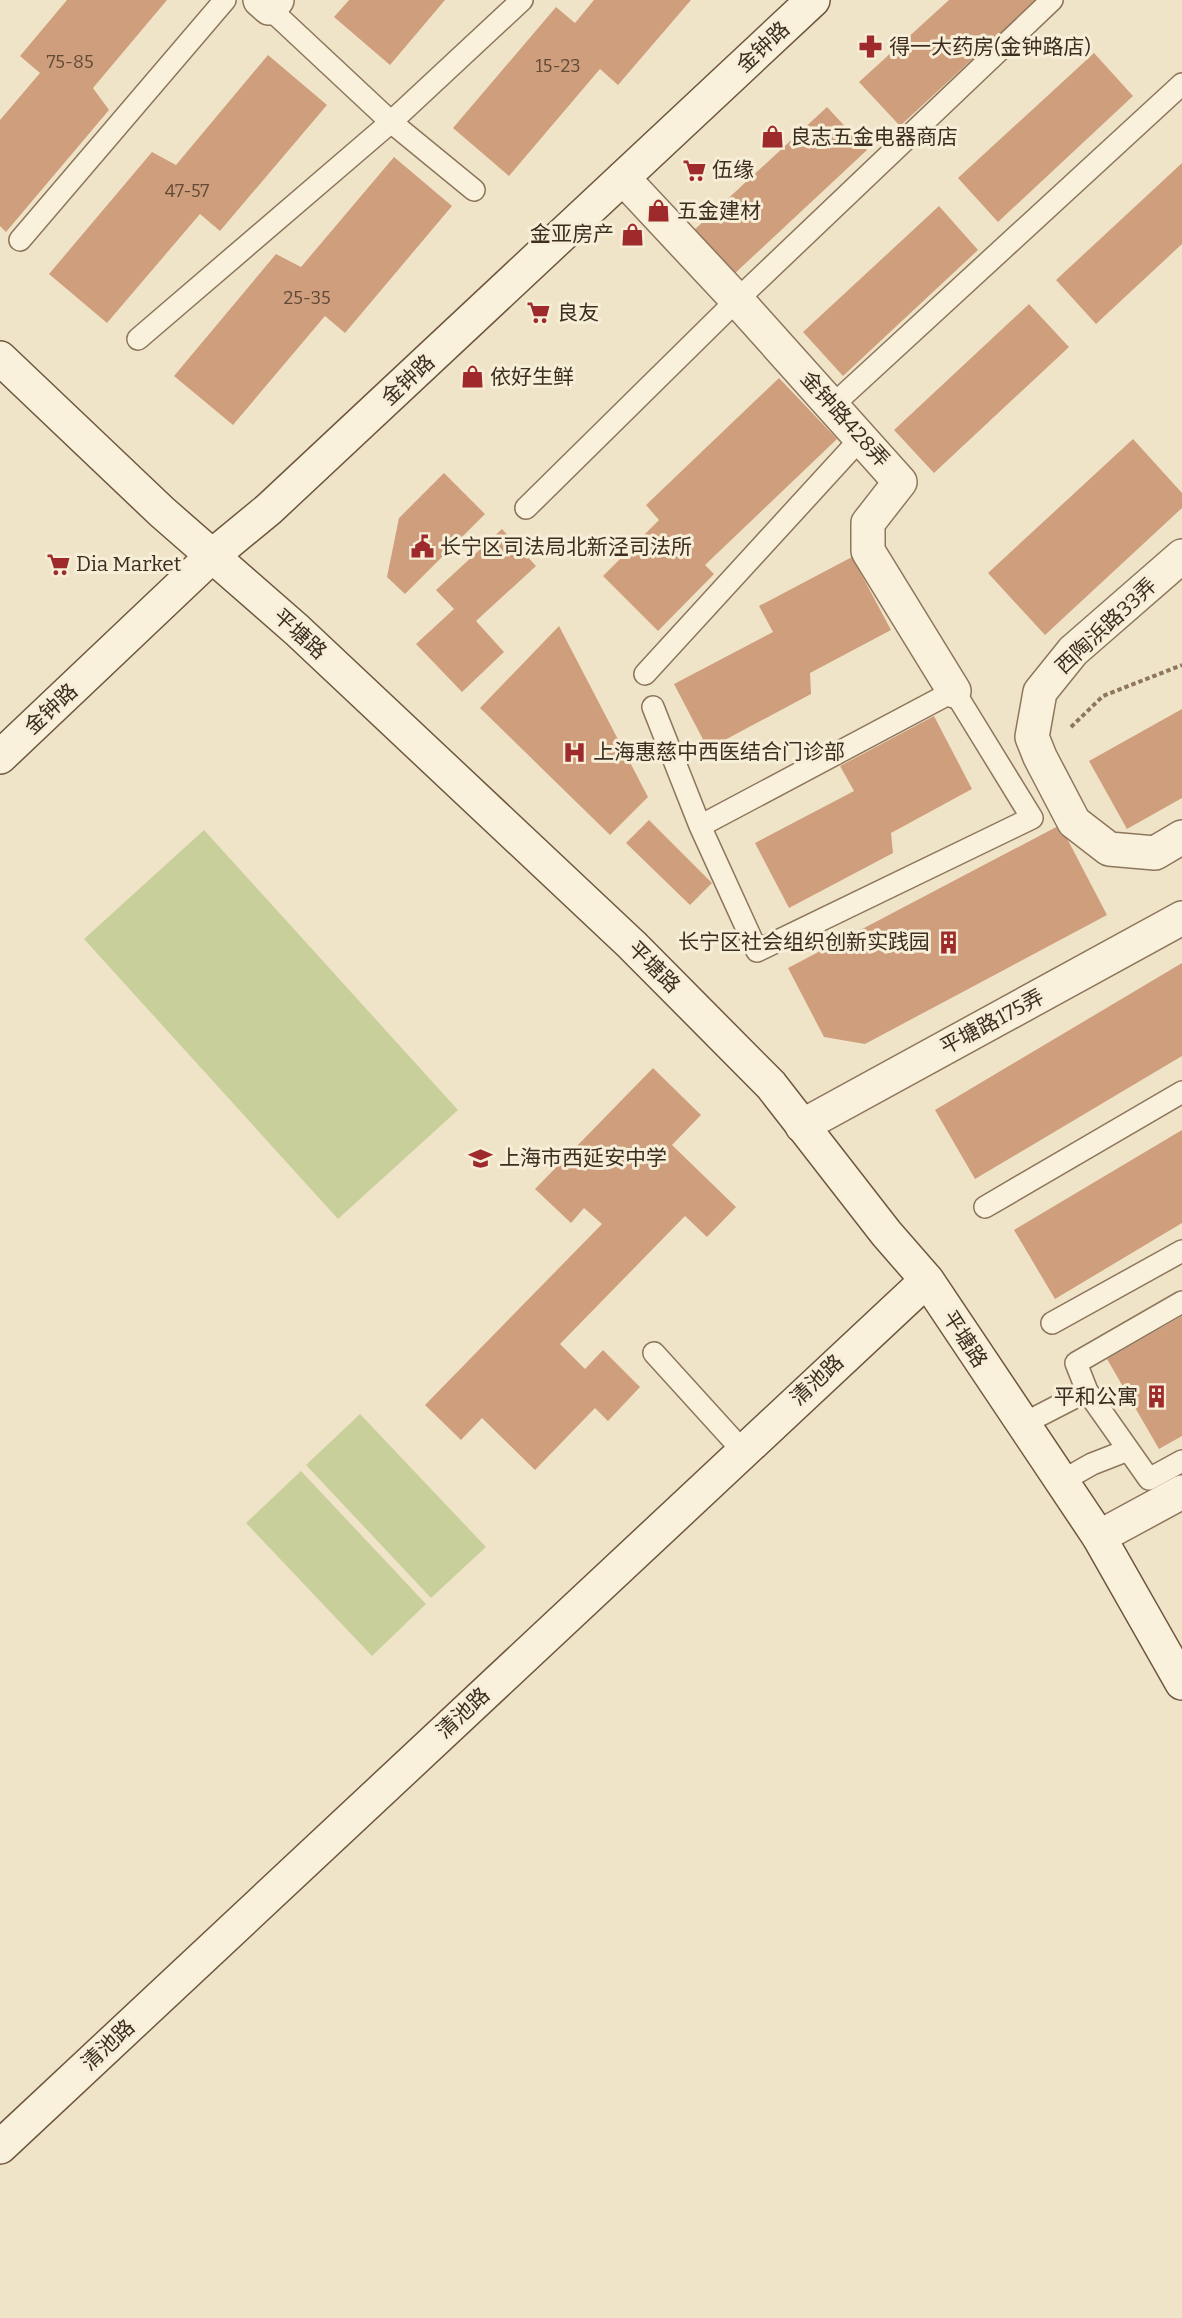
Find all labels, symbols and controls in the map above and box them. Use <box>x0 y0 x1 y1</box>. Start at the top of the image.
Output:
street label: 金钟路 <box>731 16 795 78</box>
pharmacy icon: 得一大药房(金钟路店) <box>858 34 884 60</box>
place label: 得一大药房(金钟路店) <box>889 34 1091 60</box>
house number: 75-85 <box>46 51 94 73</box>
house number: 15-23 <box>536 55 580 77</box>
shop icon: 良志五金电器商店 <box>759 124 785 150</box>
place label: 良志五金电器商店 <box>790 124 958 150</box>
supermarket icon: 伍缘 <box>681 157 707 183</box>
place label: 伍缘 <box>712 157 754 183</box>
house number: 47-57 <box>165 180 209 202</box>
shop icon: 五金建材 <box>646 198 672 224</box>
place label: 五金建材 <box>677 198 761 224</box>
place label: 金亚房产 <box>530 221 614 247</box>
shop icon: 金亚房产 <box>619 221 645 247</box>
house number: 25-35 <box>283 287 331 309</box>
supermarket icon: 良友 <box>526 300 552 326</box>
place label: 良友 <box>557 300 599 326</box>
street label: 金钟路 <box>376 349 440 411</box>
shop icon: 依好生鲜 <box>459 364 485 390</box>
place label: 依好生鲜 <box>490 364 574 390</box>
street label: 金钟路428弄 <box>795 366 895 472</box>
public building icon: 长宁区司法局北新泾司法所 <box>409 534 435 560</box>
place label: 长宁区司法局北新泾司法所 <box>440 534 692 560</box>
supermarket icon: Dia Market <box>45 551 71 577</box>
place label: Dia Market <box>76 551 182 577</box>
street label: 西陶浜路33弄 <box>1050 573 1162 679</box>
street label: 平塘路 <box>268 603 332 665</box>
street label: 金钟路 <box>19 678 83 740</box>
hospital icon: 上海惠慈中西医结合门诊部 <box>562 739 588 765</box>
place label: 上海惠慈中西医结合门诊部 <box>593 739 845 765</box>
place label: 长宁区社会组织创新实践园 <box>678 929 930 955</box>
building icon: 长宁区社会组织创新实践园 <box>935 929 961 955</box>
street label: 平塘路 <box>623 936 685 998</box>
street label: 平塘路175弄 <box>936 984 1048 1060</box>
school or university icon: 上海市西延安中学 <box>468 1145 494 1171</box>
place label: 上海市西延安中学 <box>499 1145 667 1171</box>
street label: 平塘路 <box>937 1306 993 1372</box>
street label: 清池路 <box>785 1349 849 1411</box>
place label: 平和公寓 <box>1054 1384 1138 1410</box>
building icon: 平和公寓 <box>1143 1384 1169 1410</box>
street label: 清池路 <box>431 1682 495 1744</box>
street label: 清池路 <box>76 2014 140 2076</box>

